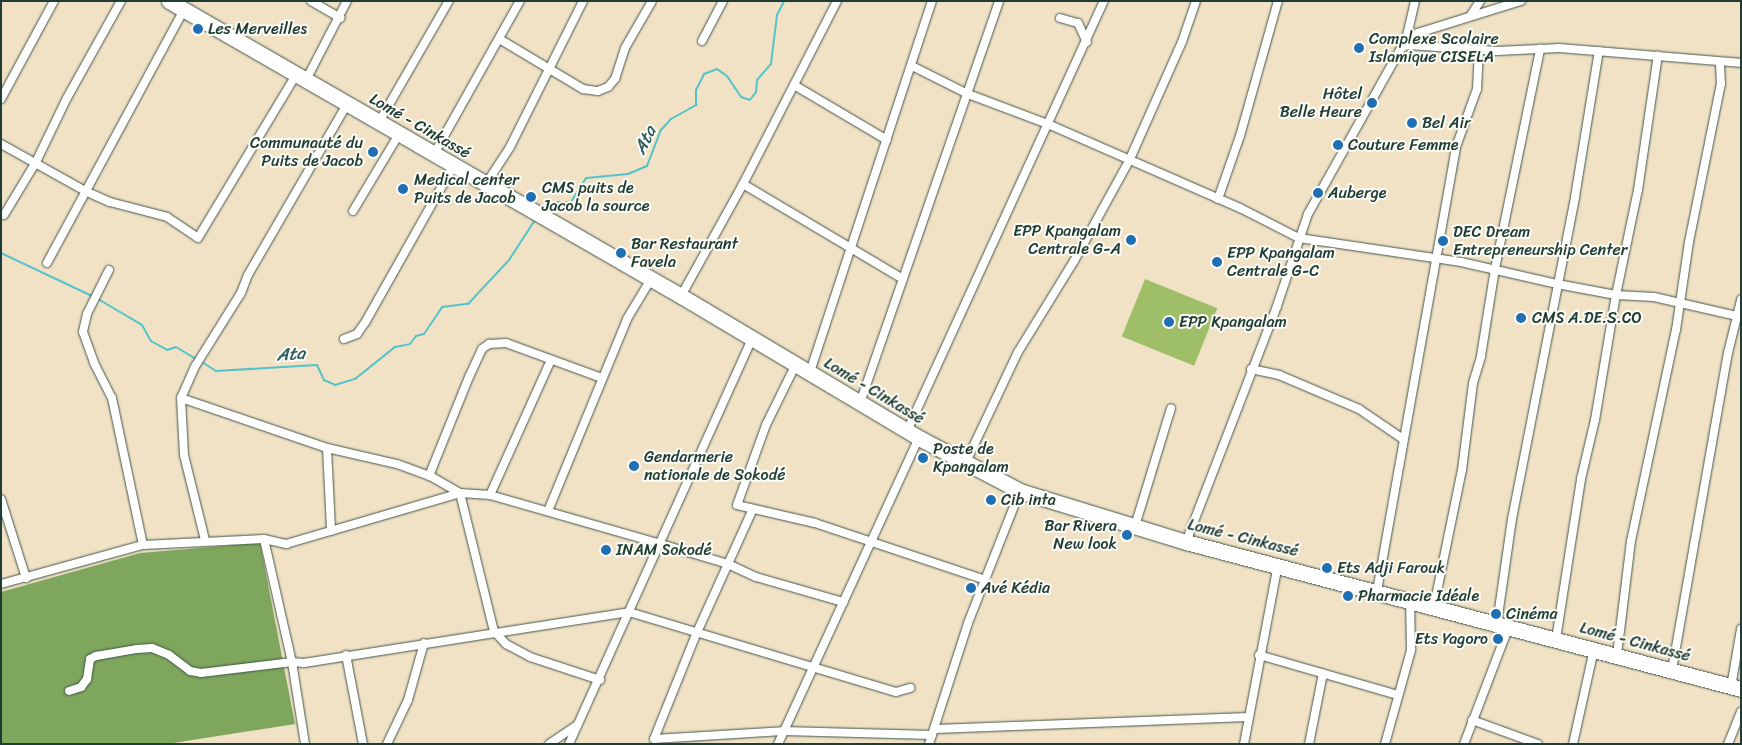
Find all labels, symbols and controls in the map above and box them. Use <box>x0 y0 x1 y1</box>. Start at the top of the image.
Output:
place label: Les Merveilles <box>208 19 308 39</box>
marker: Les Merveilles <box>192 23 204 35</box>
place label: Complexe Scolaire Islamique CISELA <box>1369 29 1499 67</box>
marker: Complexe Scolaire Islamique CISELA <box>1353 42 1365 54</box>
place label: Hôtel Belle Heure <box>1280 84 1362 122</box>
street label: Lomé - Cinkassé <box>366 89 474 163</box>
marker: Hôtel Belle Heure <box>1366 97 1378 109</box>
place label: Bel Air <box>1422 113 1471 133</box>
marker: Bel Air <box>1406 117 1418 129</box>
water label: Ata <box>629 122 661 158</box>
place label: Communauté du Puits de Jacob <box>250 133 363 171</box>
place label: Couture Femme <box>1348 135 1459 155</box>
marker: Couture Femme <box>1332 139 1344 151</box>
marker: Communauté du Puits de Jacob <box>367 146 379 158</box>
place label: Medical center Puits de Jacob <box>414 170 519 208</box>
place label: CMS puits de Jacob la source <box>542 178 649 216</box>
marker: Medical center Puits de Jacob <box>396 182 410 196</box>
place label: Auberge <box>1328 183 1386 203</box>
marker: Auberge <box>1312 187 1324 199</box>
marker: CMS puits de Jacob la source <box>524 190 538 204</box>
place label: EPP Kpangalam Centrale G-A <box>1013 221 1121 259</box>
place label: DEC Dream Entrepreneurship Center <box>1453 222 1628 260</box>
place label: Bar Restaurant Favela <box>631 234 739 272</box>
marker: EPP Kpangalam Centrale G-A <box>1125 234 1137 246</box>
marker: DEC Dream Entrepreneurship Center <box>1437 235 1449 247</box>
place label: EPP Kpangalam Centrale G-C <box>1227 243 1335 281</box>
marker: Bar Restaurant Favela <box>615 247 627 259</box>
marker: EPP Kpangalam Centrale G-C <box>1211 256 1223 268</box>
place label: CMS A.DE.S.CO <box>1532 308 1642 328</box>
marker: CMS A.DE.S.CO <box>1514 311 1528 325</box>
place label: EPP Kpangalam <box>1179 312 1287 332</box>
marker: EPP Kpangalam <box>1163 316 1175 328</box>
water label: Ata <box>276 342 306 366</box>
street label: Lomé - Cinkassé <box>820 354 928 428</box>
place label: Poste de Kpangalam <box>933 439 1009 477</box>
place label: Gendarmerie nationale de Sokodé <box>644 447 786 485</box>
marker: Poste de Kpangalam <box>917 452 929 464</box>
marker: Gendarmerie nationale de Sokodé <box>628 460 640 472</box>
place label: Cib inta <box>1001 490 1056 510</box>
marker: Cib inta <box>985 494 997 506</box>
street label: Lomé - Cinkassé <box>1186 515 1300 561</box>
place label: Bar Rivera New look <box>1044 516 1117 554</box>
marker: Bar Rivera New look <box>1121 529 1133 541</box>
place label: INAM Sokodé <box>616 540 713 560</box>
marker: INAM Sokodé <box>600 544 612 556</box>
place label: Ets Adji Farouk <box>1337 558 1446 578</box>
marker: Ets Adji Farouk <box>1321 562 1333 574</box>
place label: Avé Kédia <box>981 578 1050 598</box>
marker: Avé Kédia <box>965 582 977 594</box>
place label: Pharmacie Idéale <box>1358 586 1480 606</box>
marker: Pharmacie Idéale <box>1342 590 1354 602</box>
place label: Cinéma <box>1506 604 1558 624</box>
marker: Cinéma <box>1490 608 1502 620</box>
street label: Lomé - Cinkassé <box>1578 618 1692 666</box>
place label: Ets Yagoro <box>1415 629 1488 649</box>
marker: Ets Yagoro <box>1492 633 1504 645</box>

